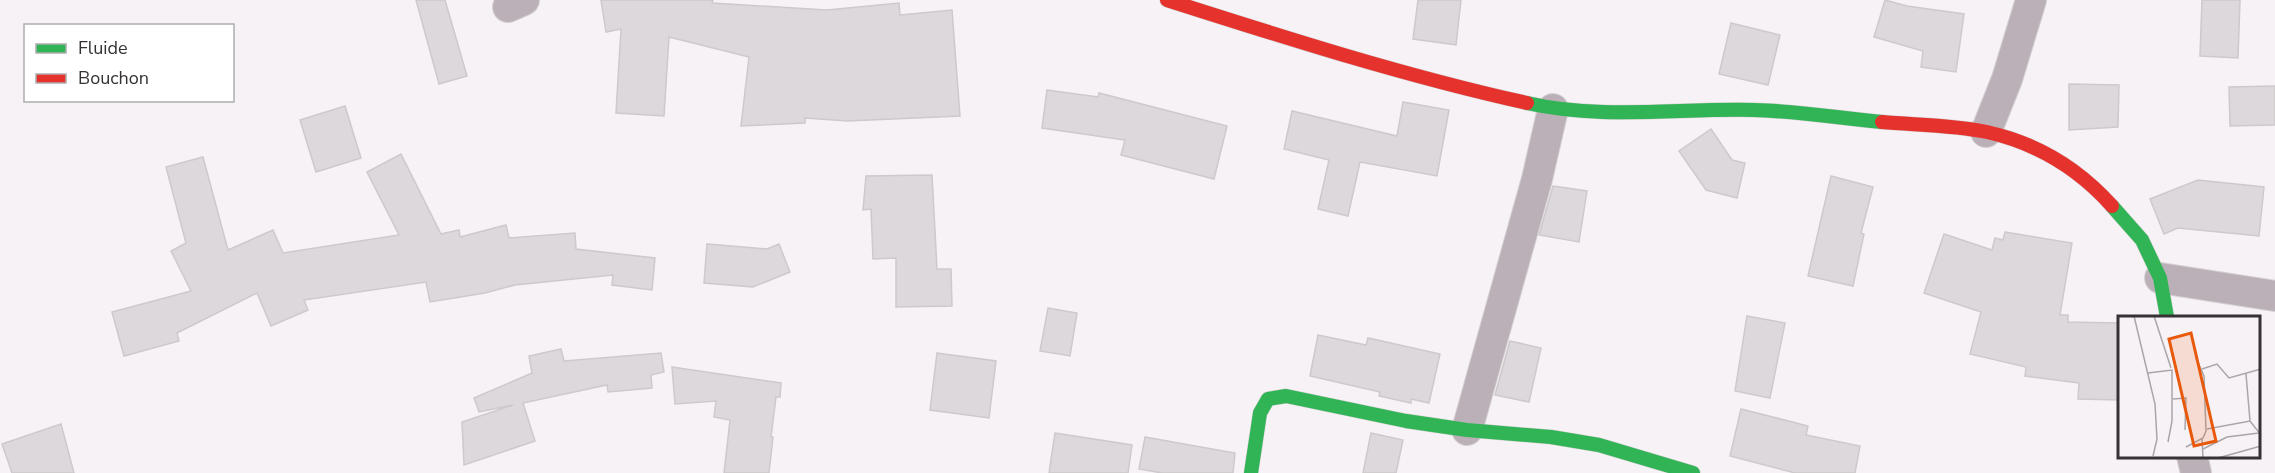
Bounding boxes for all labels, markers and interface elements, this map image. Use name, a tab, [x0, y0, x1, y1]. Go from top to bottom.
legend	[24, 24, 234, 102]
text: Fluide	[78, 36, 128, 60]
text: Bouchon	[78, 66, 149, 90]
inset map	[2118, 316, 2260, 458]

